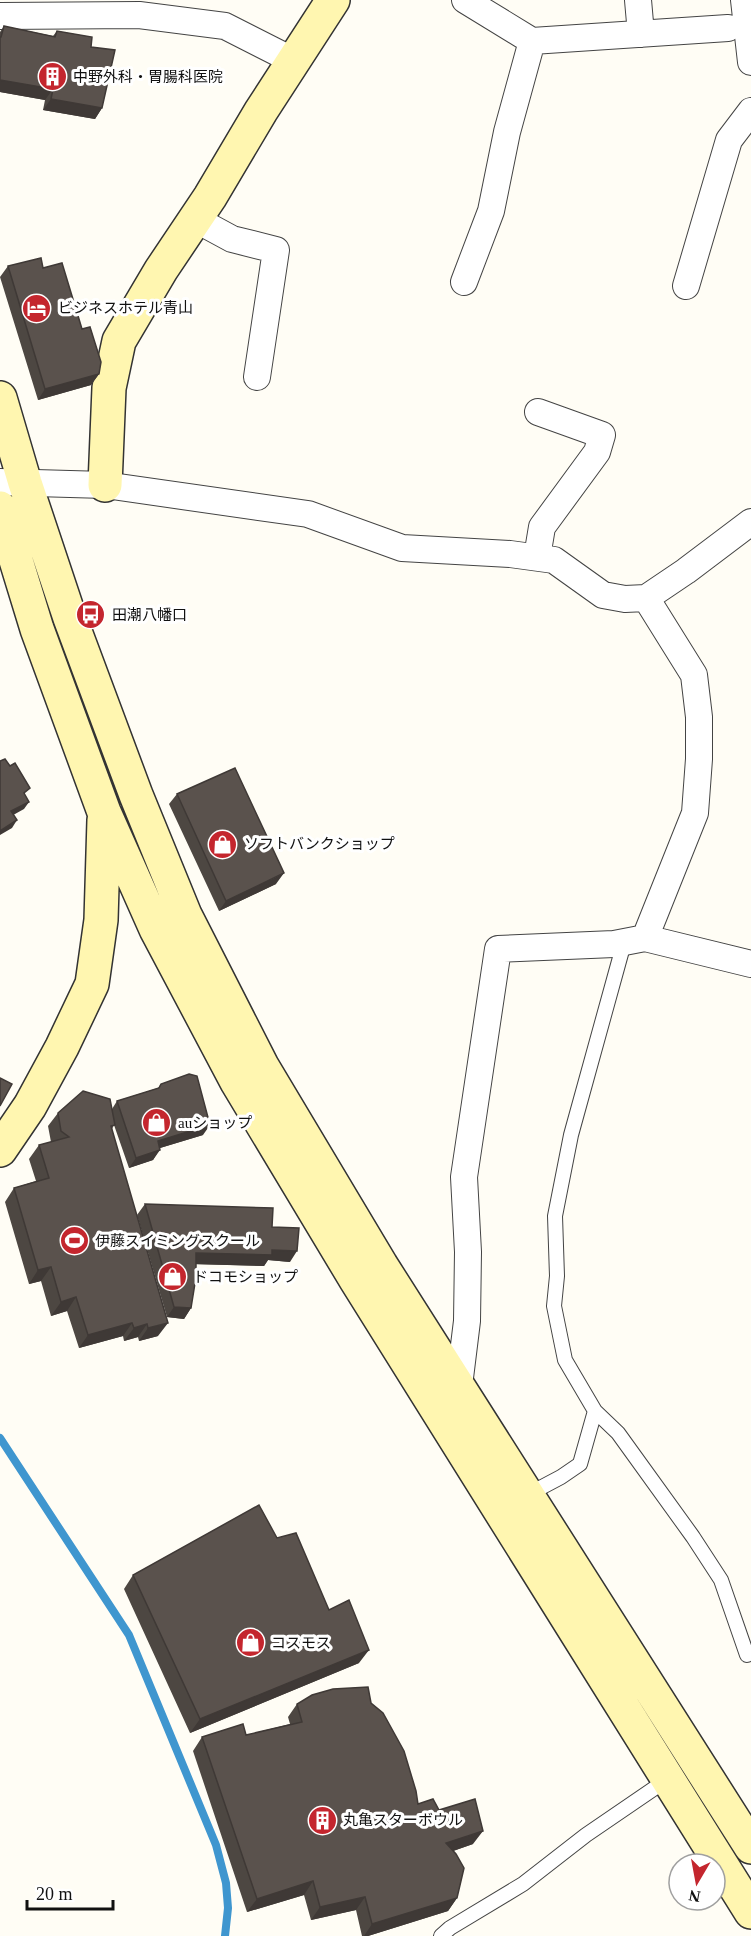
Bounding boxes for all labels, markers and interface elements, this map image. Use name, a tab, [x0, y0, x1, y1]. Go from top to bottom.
building icon: 中野外科・胃腸科医院	[36, 61, 68, 93]
place label: 中野外科・胃腸科医院	[73, 69, 223, 85]
hotel icon: ビジネスホテル青山	[21, 292, 53, 324]
place label: ビジネスホテル青山	[58, 300, 193, 316]
bus stop icon: 田潮八幡口	[75, 599, 107, 631]
place label: 田潮八幡口	[112, 607, 187, 623]
shop icon: ソフトバンクショップ	[207, 828, 239, 860]
place label: ソフトバンクショップ	[244, 836, 395, 852]
shop icon: auショップ	[141, 1107, 173, 1139]
place label: auショップ	[178, 1115, 252, 1131]
sports icon: 伊藤スイミングスクール	[58, 1225, 90, 1257]
place label: 伊藤スイミングスクール	[95, 1233, 260, 1249]
shop icon: ドコモショップ	[156, 1261, 188, 1293]
place label: ドコモショップ	[193, 1269, 298, 1285]
shop icon: コスモス	[234, 1627, 266, 1659]
place label: コスモス	[271, 1635, 331, 1651]
building icon: 丸亀スターボウル	[306, 1804, 338, 1836]
place label: 丸亀スターボウル	[343, 1812, 463, 1828]
north arrow	[667, 1852, 727, 1912]
scale bar	[27, 1873, 112, 1911]
text: 20 m	[36, 1884, 73, 1904]
text: N	[687, 1887, 702, 1906]

